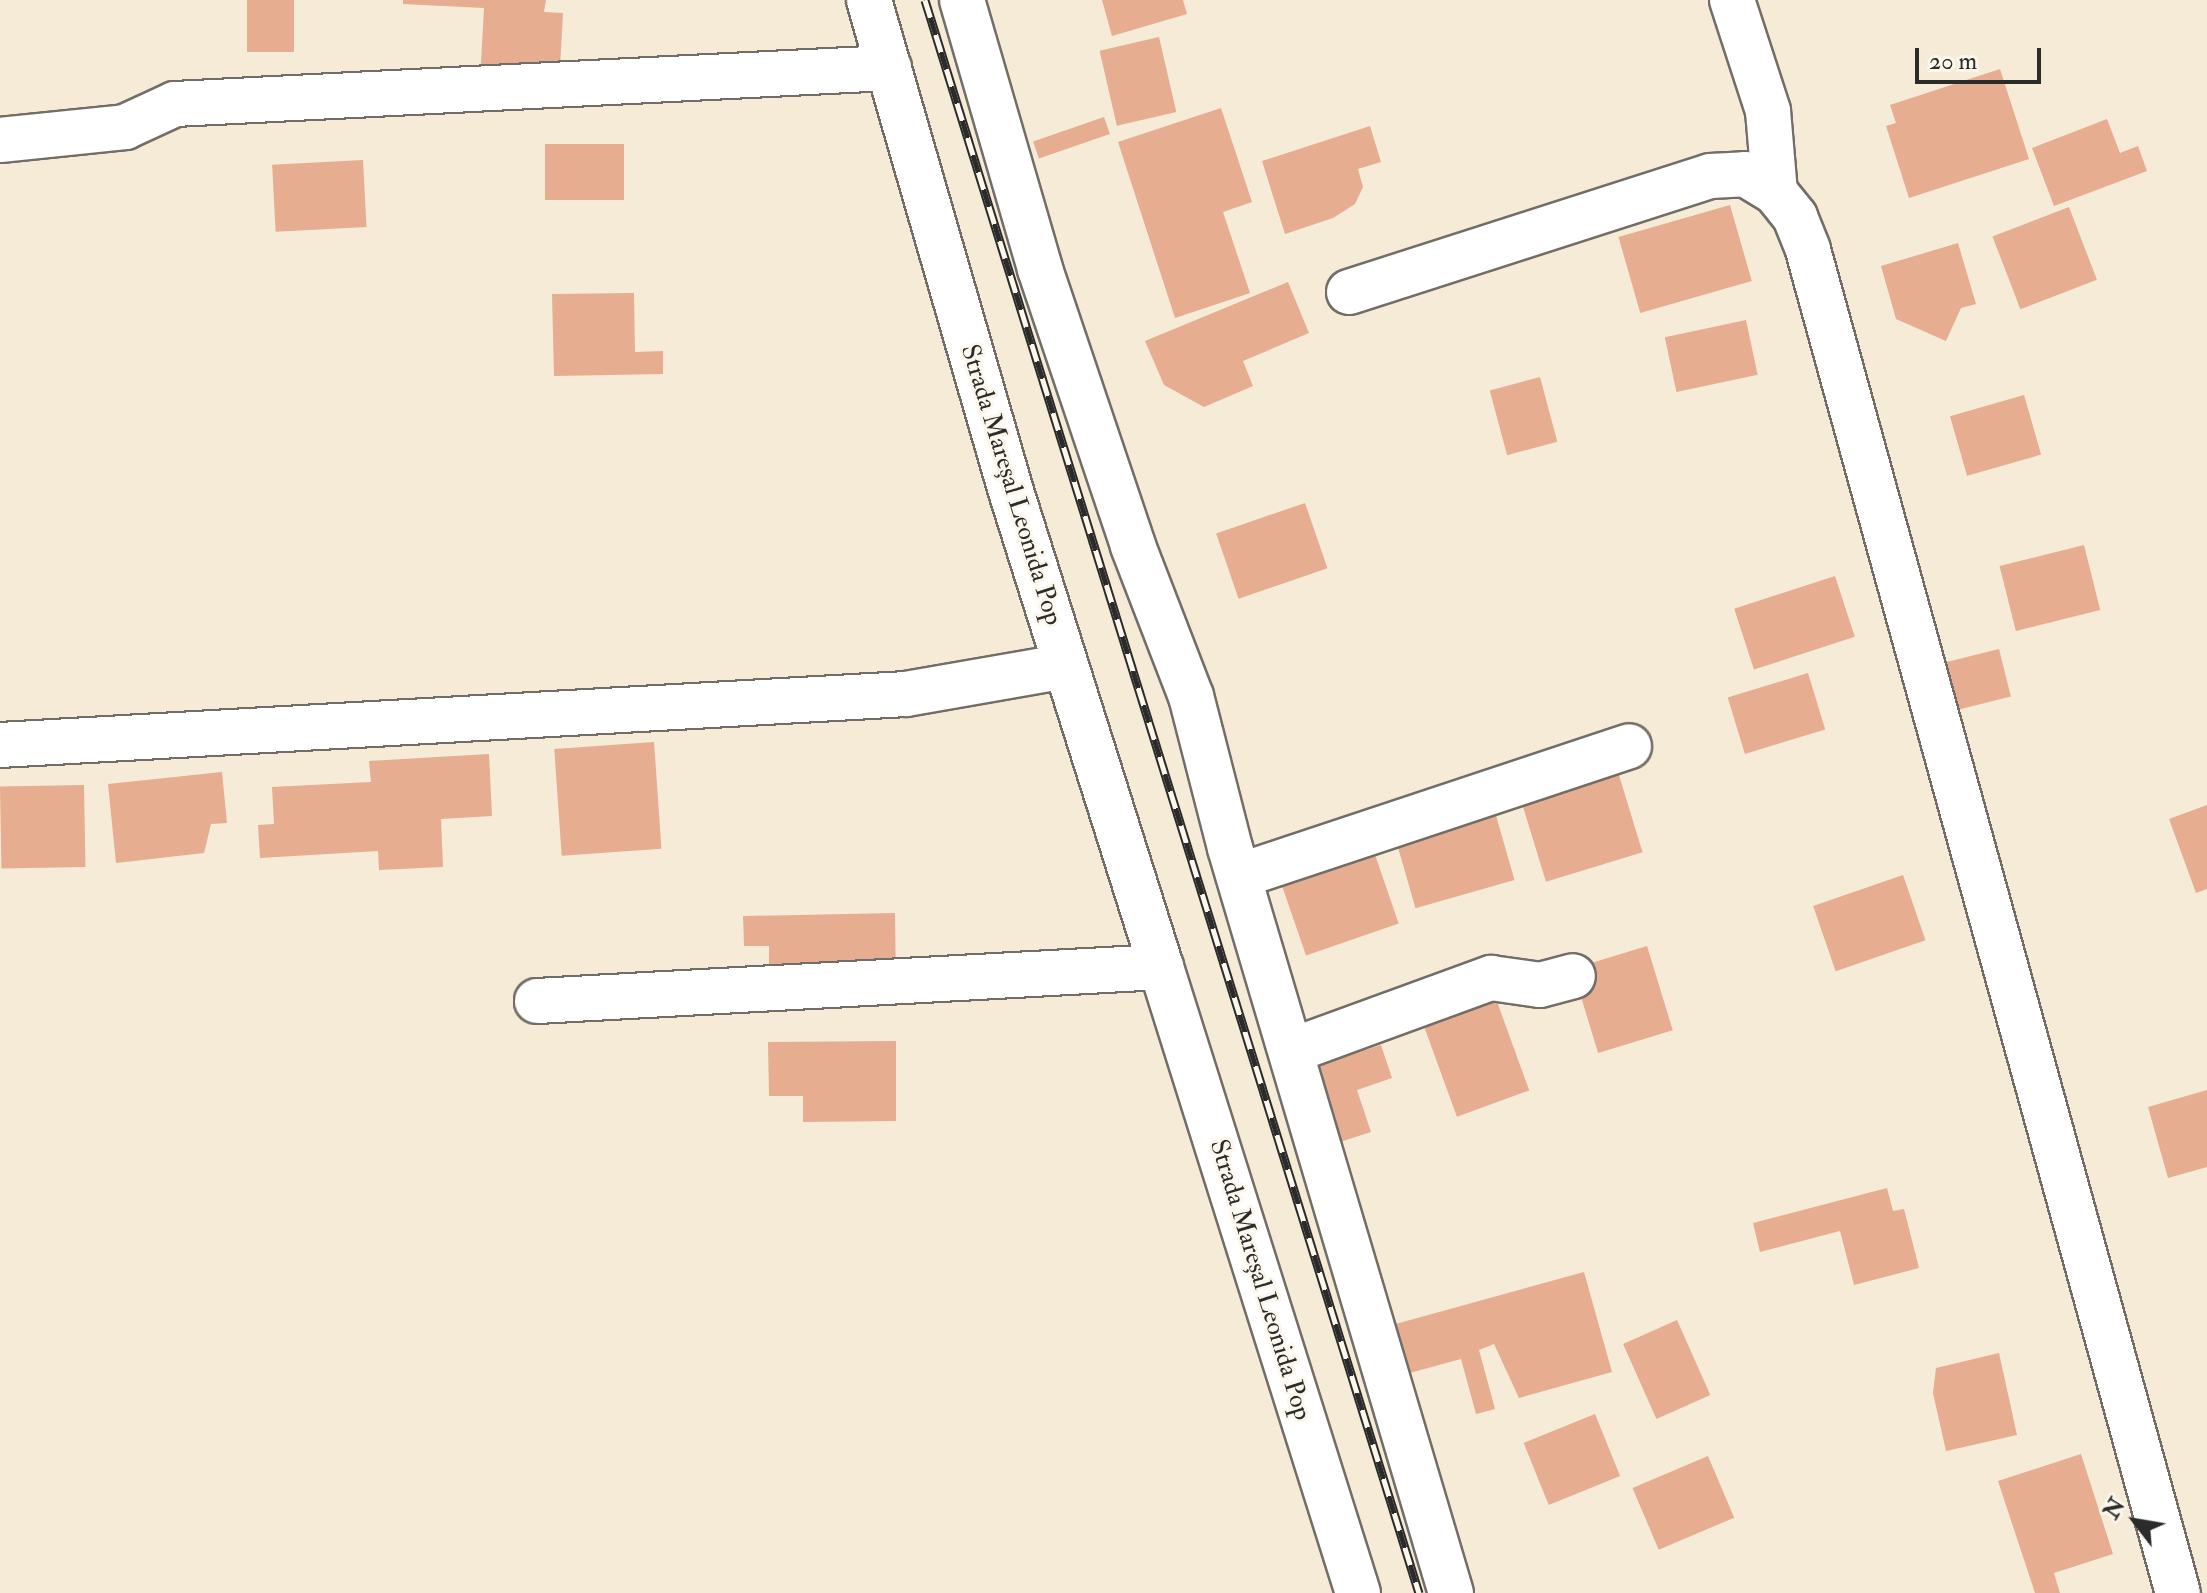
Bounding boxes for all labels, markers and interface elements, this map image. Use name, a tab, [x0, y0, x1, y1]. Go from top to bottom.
scale bar	[1919, 32, 2045, 82]
text: 20 m	[1929, 46, 1977, 77]
street label: Strada Mareșal Leonida Pop	[953, 341, 1069, 629]
street label: Strada Mareșal Leonida Pop	[1202, 1136, 1318, 1424]
north arrow	[2095, 1481, 2175, 1561]
text: N	[2097, 1493, 2131, 1524]

